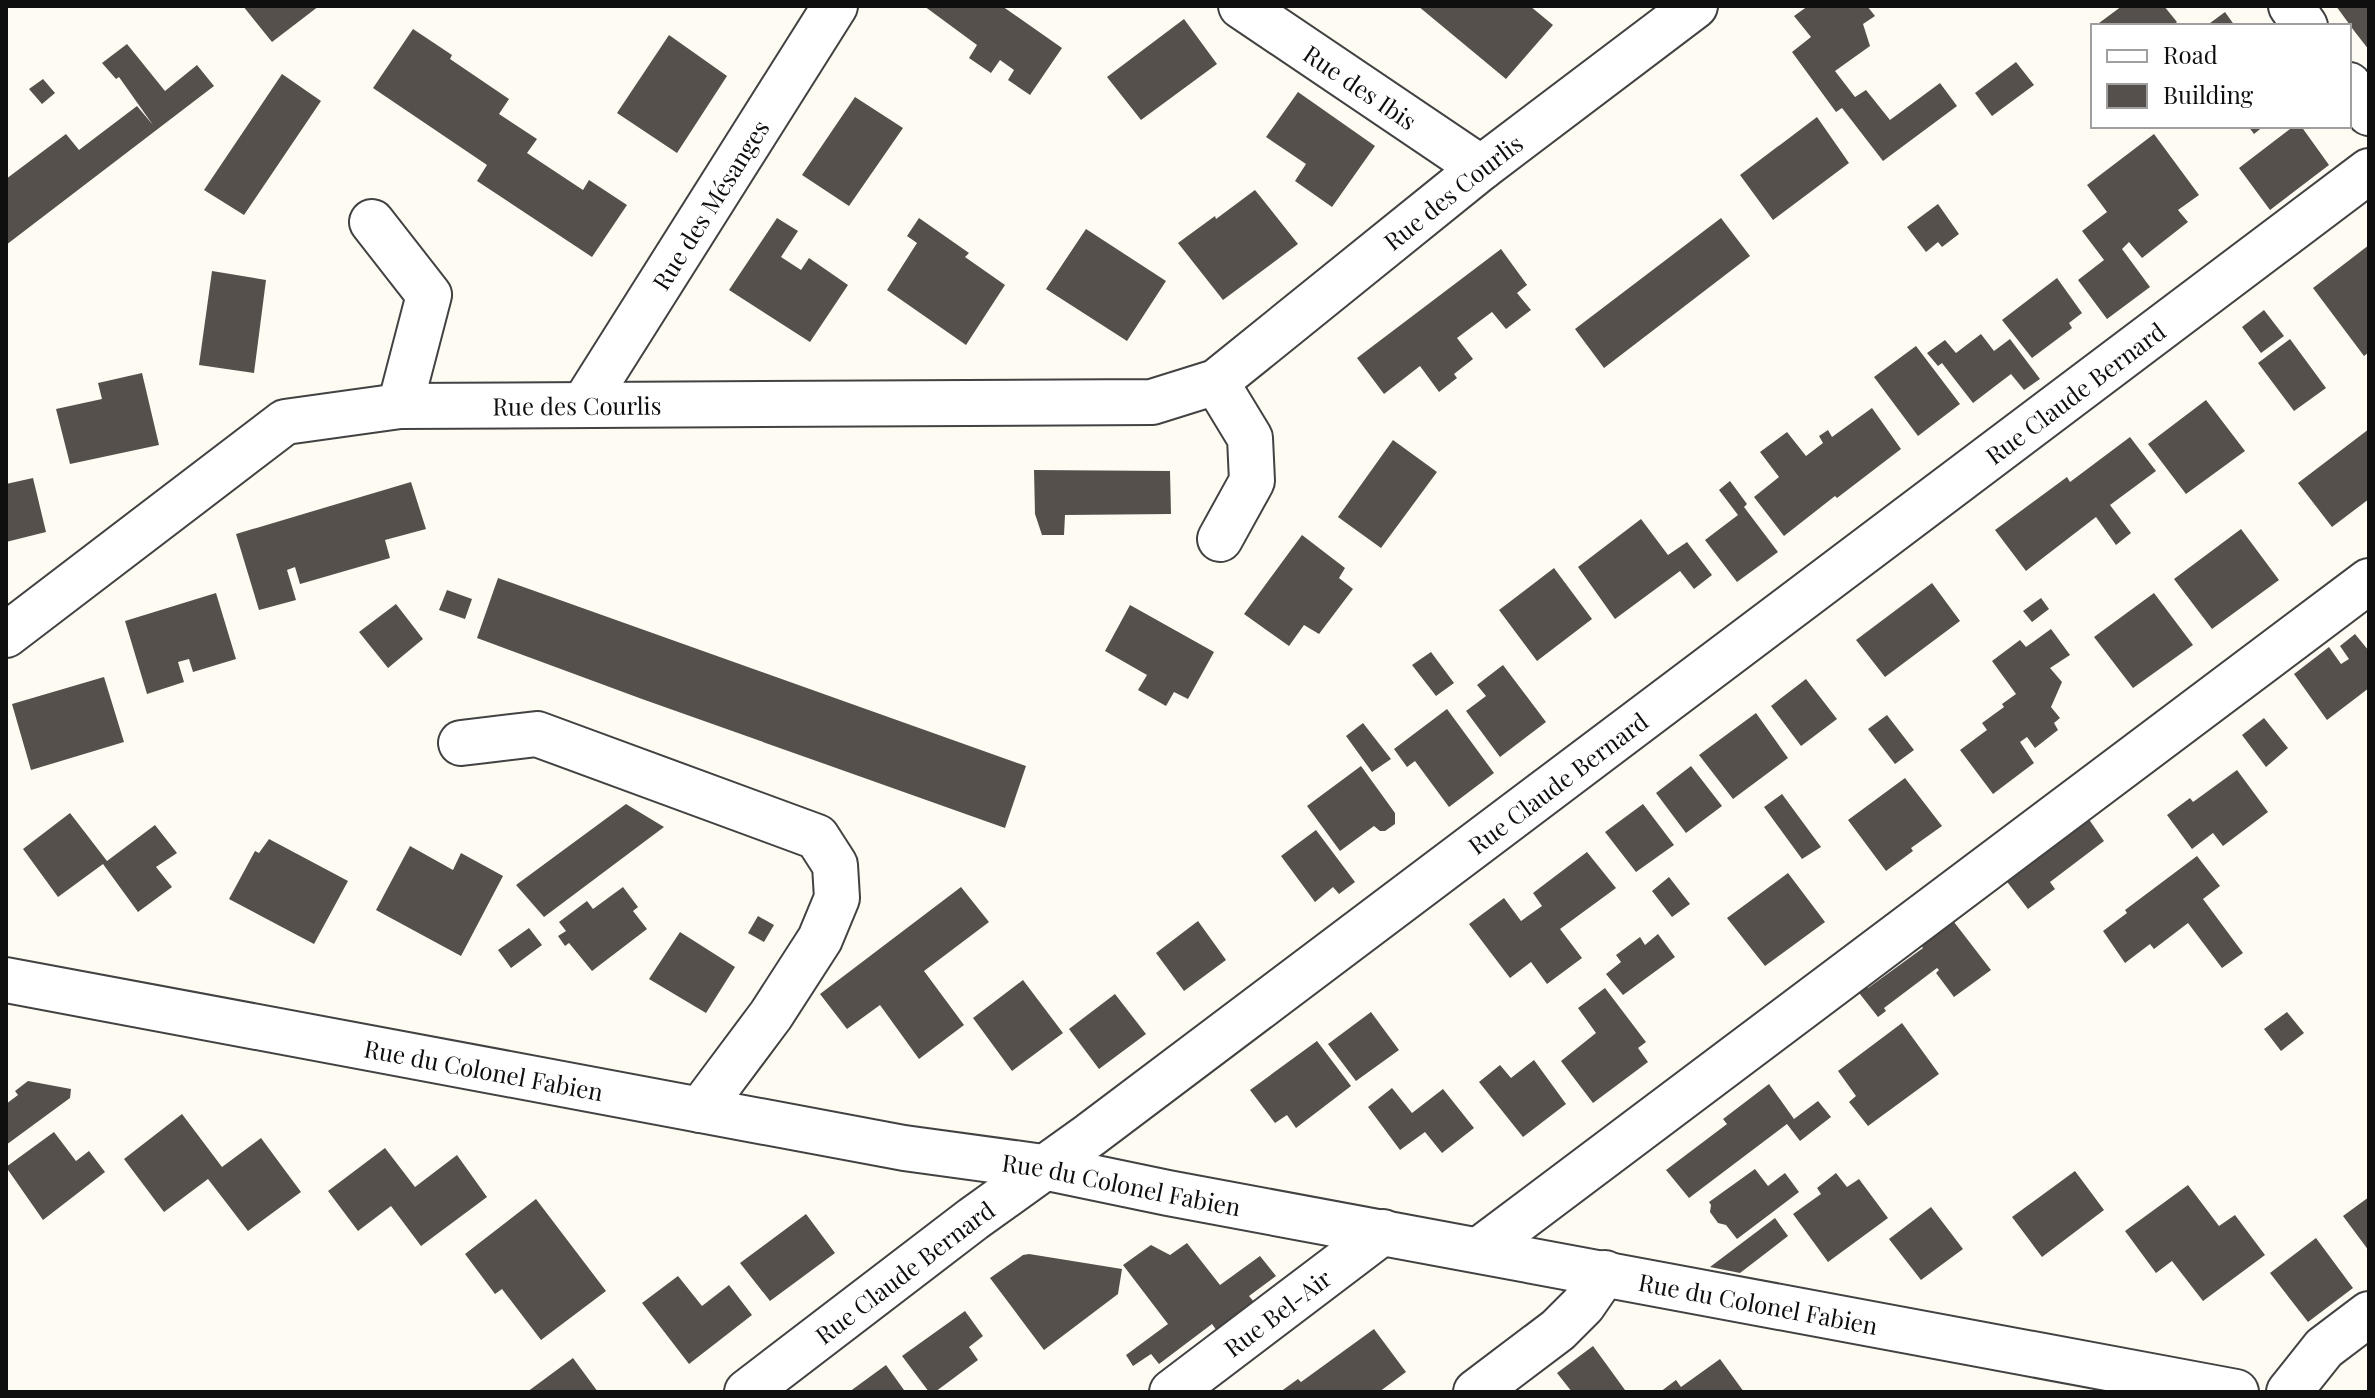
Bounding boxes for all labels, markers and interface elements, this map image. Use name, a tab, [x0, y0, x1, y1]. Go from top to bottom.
legend	[2091, 24, 2351, 128]
street label: Rue des Ibis	[1298, 37, 1423, 136]
text: Road	[2163, 38, 2218, 70]
text: Building	[2163, 78, 2254, 110]
street label: Rue des Mésanges	[644, 113, 775, 295]
street label: Rue des Courlis	[1377, 126, 1529, 257]
street label: Rue Claude Bernard	[1979, 314, 2171, 471]
street label: Rue des Courlis	[492, 389, 661, 422]
street label: Rue Claude Bernard	[1461, 704, 1654, 861]
street label: Rue du Colonel Fabien	[362, 1031, 606, 1107]
street label: Rue du Colonel Fabien	[1000, 1146, 1243, 1222]
street label: Rue Claude Bernard	[808, 1193, 1000, 1350]
street label: Rue Bel-Air	[1217, 1261, 1337, 1363]
street label: Rue du Colonel Fabien	[1636, 1265, 1880, 1341]

